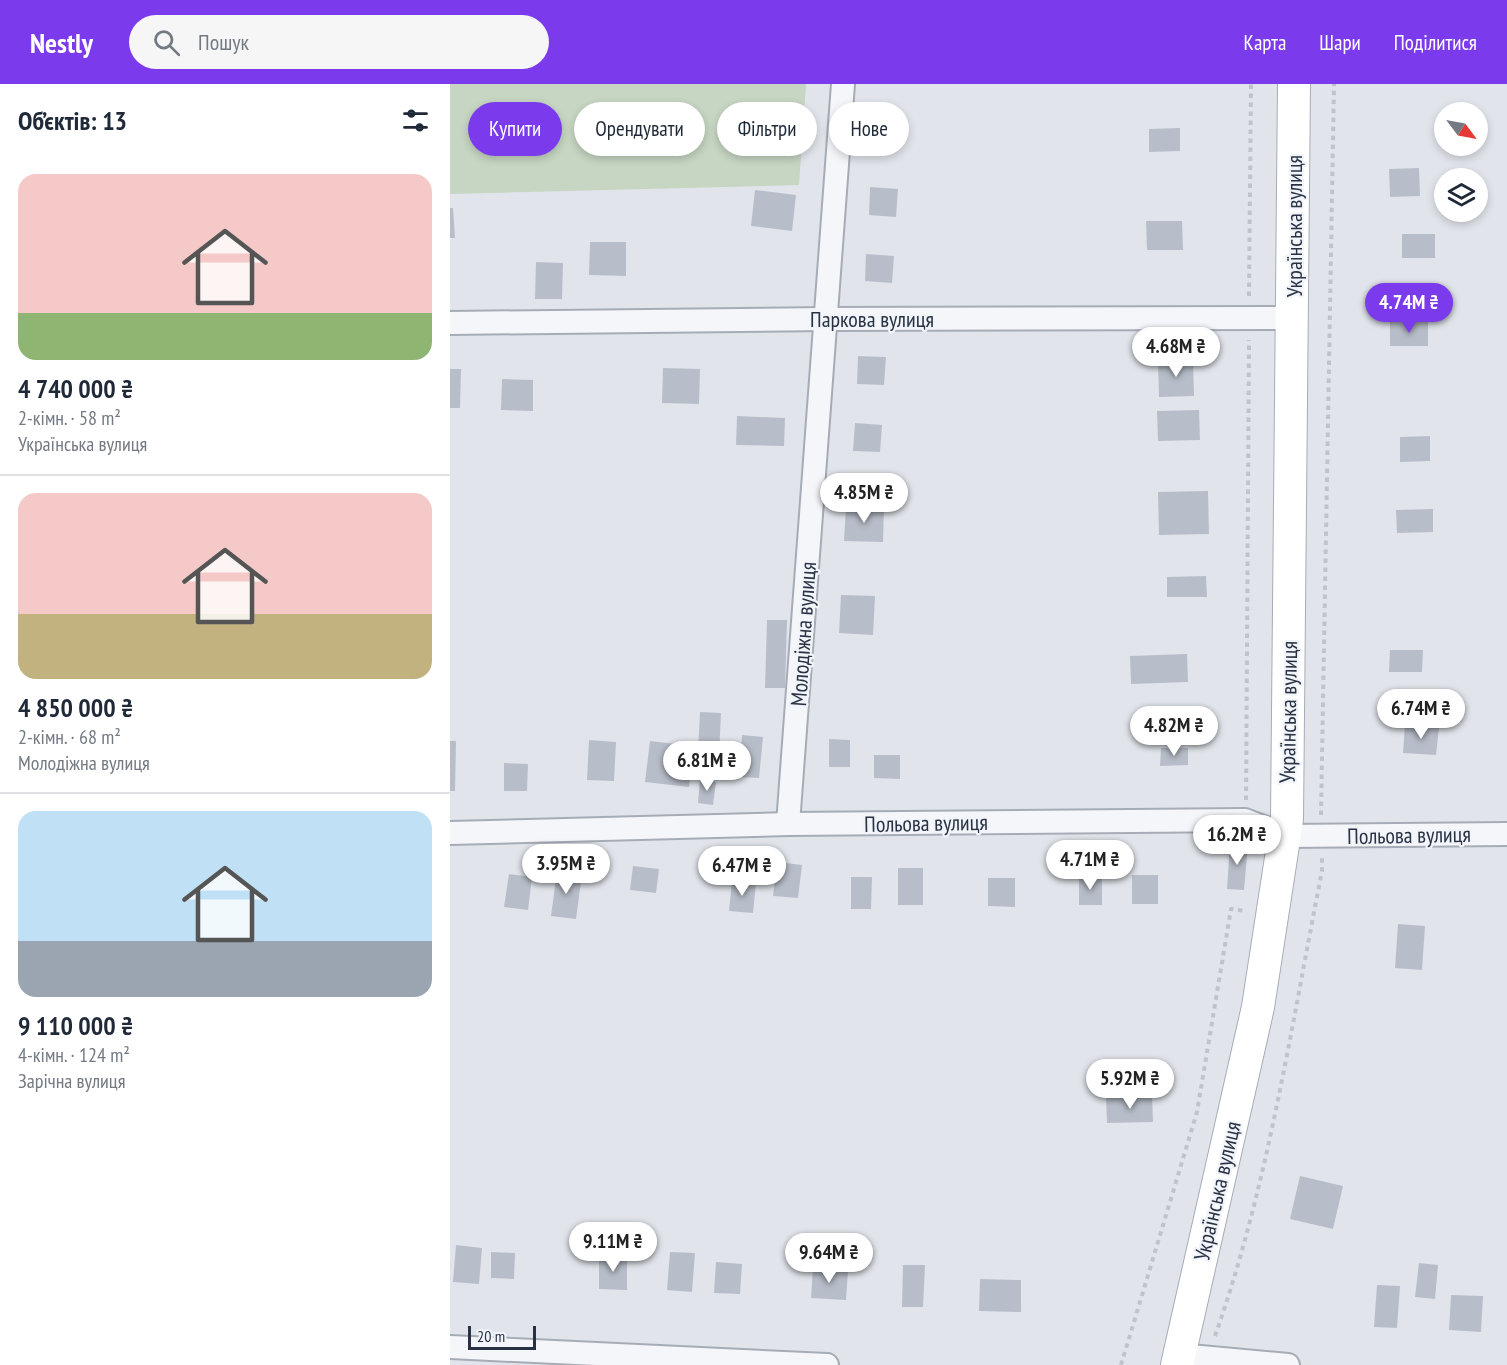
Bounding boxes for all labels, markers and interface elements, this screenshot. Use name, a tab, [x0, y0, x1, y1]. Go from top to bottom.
search box	[129, 15, 549, 69]
text: Nestly	[30, 24, 93, 61]
icon: search	[150, 26, 183, 59]
text: Пошук	[198, 28, 249, 56]
text: Карта	[1244, 29, 1286, 56]
text: Шари	[1319, 29, 1361, 56]
text: Поділитися	[1394, 29, 1477, 56]
chip: Купити	[468, 102, 562, 156]
chip: Орендувати	[574, 102, 705, 156]
chip: Фільтри	[717, 102, 817, 156]
chip: Нове	[829, 102, 909, 156]
north arrow	[1434, 102, 1488, 156]
map controls	[1434, 102, 1488, 222]
text: Об’єктів: 13	[18, 104, 127, 137]
icon: filters	[399, 104, 432, 137]
street label: Українська вулиця	[1280, 155, 1308, 297]
button: layers	[1434, 168, 1488, 222]
icon: home	[171, 213, 279, 321]
pin: 4.74M ₴	[1354, 283, 1464, 334]
text: 4.74M ₴	[1379, 289, 1439, 315]
street label: Паркова вулиця	[810, 305, 934, 333]
pin: 4.68M ₴	[1121, 327, 1231, 378]
text: 4.68M ₴	[1146, 333, 1206, 359]
text: 4 740 000 ₴	[18, 372, 133, 405]
text: 2-кімн. · 58 m²	[18, 405, 121, 431]
text: Українська вулиця	[18, 431, 147, 457]
pin: 4.85M ₴	[809, 473, 919, 524]
text: 4.85M ₴	[834, 479, 894, 505]
icon: home	[171, 532, 279, 640]
street label: Молодіжна вулиця	[784, 561, 822, 707]
street label: Українська вулиця	[1273, 641, 1303, 783]
pin: 6.74M ₴	[1366, 689, 1476, 740]
text: 4 850 000 ₴	[18, 691, 133, 724]
text: 6.74M ₴	[1391, 695, 1451, 721]
pin: 4.82M ₴	[1119, 706, 1229, 757]
text: 4.82M ₴	[1144, 712, 1204, 738]
text: 2-кімн. · 68 m²	[18, 724, 121, 750]
pin: 6.81M ₴	[652, 741, 762, 792]
text: 6.81M ₴	[677, 747, 737, 773]
text: Молодіжна вулиця	[18, 750, 150, 776]
street label: Польова вулиця	[864, 808, 988, 838]
pin: 16.2M ₴	[1182, 815, 1292, 866]
street label: Польова вулиця	[1347, 820, 1471, 850]
text: 16.2M ₴	[1207, 821, 1267, 847]
pin: 4.71M ₴	[1035, 840, 1145, 891]
pin: 3.95M ₴	[511, 844, 621, 895]
pin: 6.47M ₴	[687, 846, 797, 897]
text: 4.71M ₴	[1060, 846, 1120, 872]
icon: home	[171, 850, 279, 958]
text: 3.95M ₴	[536, 850, 596, 876]
text: 6.47M ₴	[712, 852, 772, 878]
text: 9 110 000 ₴	[18, 1009, 133, 1042]
text: 4-кімн. · 124 m²	[18, 1042, 130, 1068]
pin: 5.92M ₴	[1075, 1059, 1185, 1110]
text: 5.92M ₴	[1100, 1065, 1160, 1091]
text: Зарічна вулиця	[18, 1068, 125, 1094]
street label: Українська вулиця	[1187, 1119, 1247, 1263]
pin: 9.11M ₴	[558, 1222, 668, 1273]
text: 9.11M ₴	[583, 1228, 643, 1254]
pin: 9.64M ₴	[774, 1233, 884, 1284]
text: 9.64M ₴	[799, 1239, 859, 1265]
scale bar	[468, 1323, 536, 1350]
text: 20 m	[477, 1326, 505, 1346]

